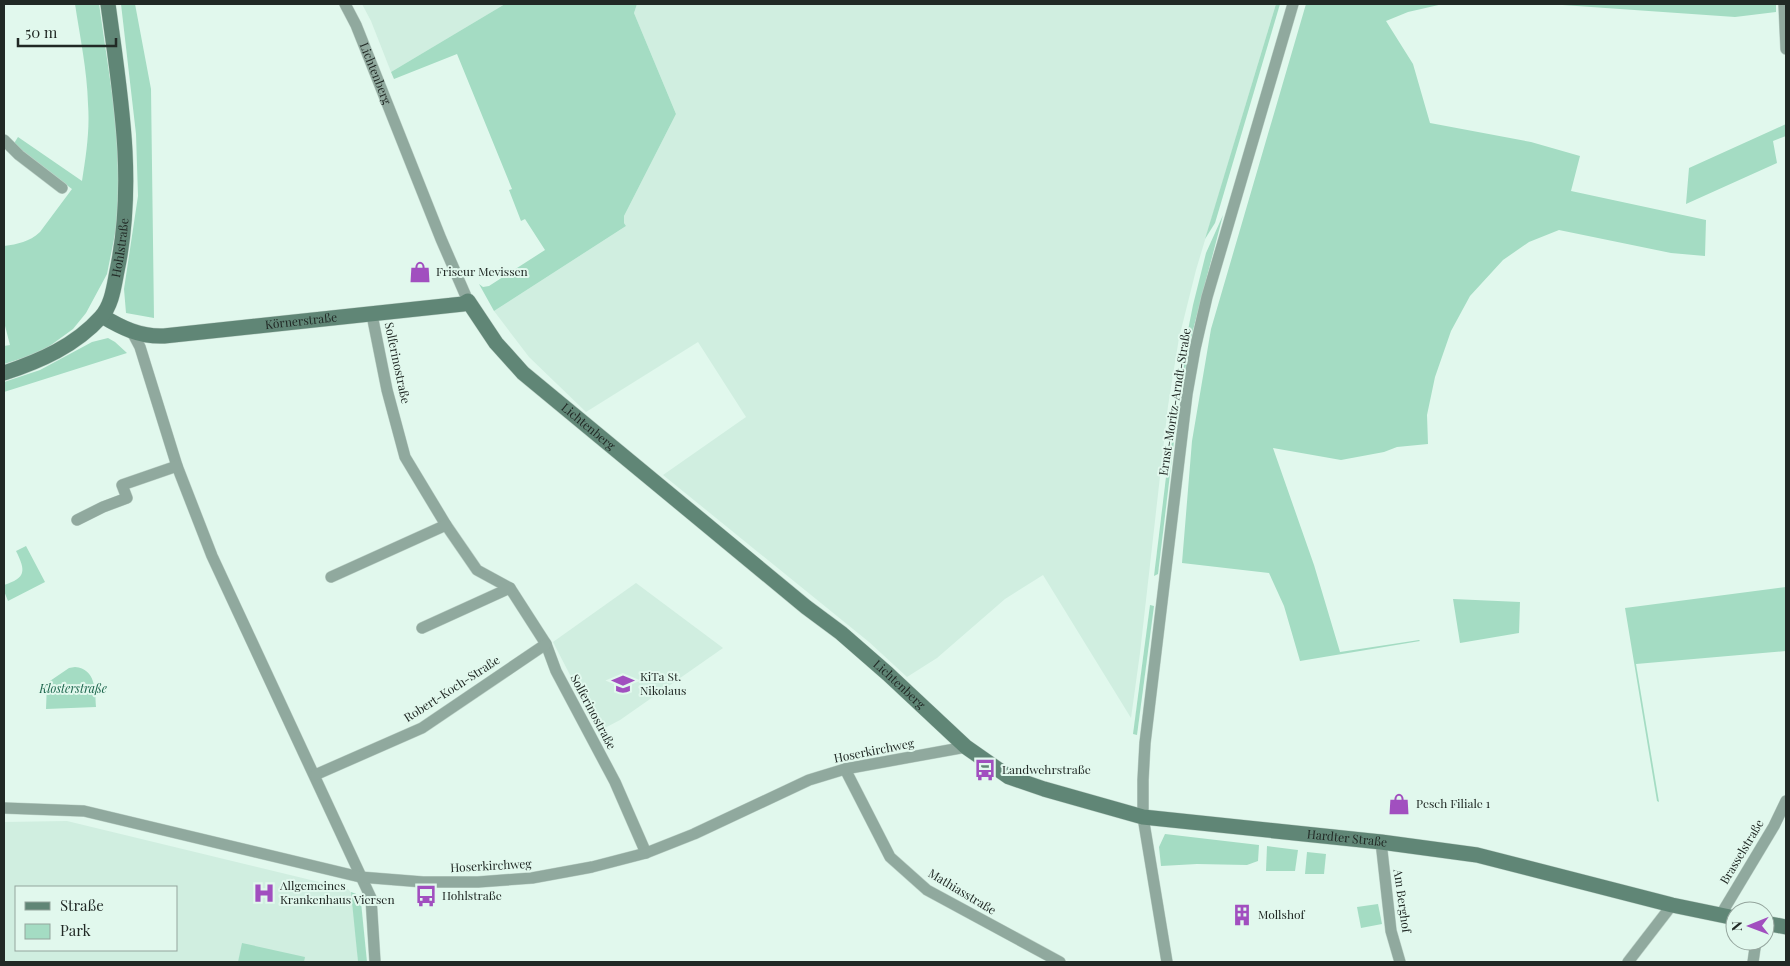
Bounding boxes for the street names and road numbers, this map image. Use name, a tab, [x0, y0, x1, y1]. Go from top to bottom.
street label: Lichtenberg	[357, 40, 396, 107]
street label: Hohlstraße	[107, 217, 131, 279]
street label: Körnerstraße	[264, 309, 338, 332]
street label: Solferinostraße	[382, 321, 414, 405]
street label: Ernst-Moritz-Arndt-Straße	[1154, 327, 1194, 477]
street label: Lichtenberg	[558, 399, 620, 454]
street label: Robert-Koch-Straße	[401, 651, 502, 725]
street label: Lichtenberg	[870, 656, 930, 712]
street label: Solferinostraße	[567, 671, 620, 752]
street label: Hoserkirchweg	[832, 734, 916, 766]
street label: Brasselstraße	[1715, 816, 1767, 887]
street label: Hardter Straße	[1306, 825, 1388, 850]
street label: Hoserkirchweg	[450, 855, 533, 875]
street label: Mathiasstraße	[926, 865, 999, 918]
street label: Am Berghof	[1390, 867, 1416, 935]

